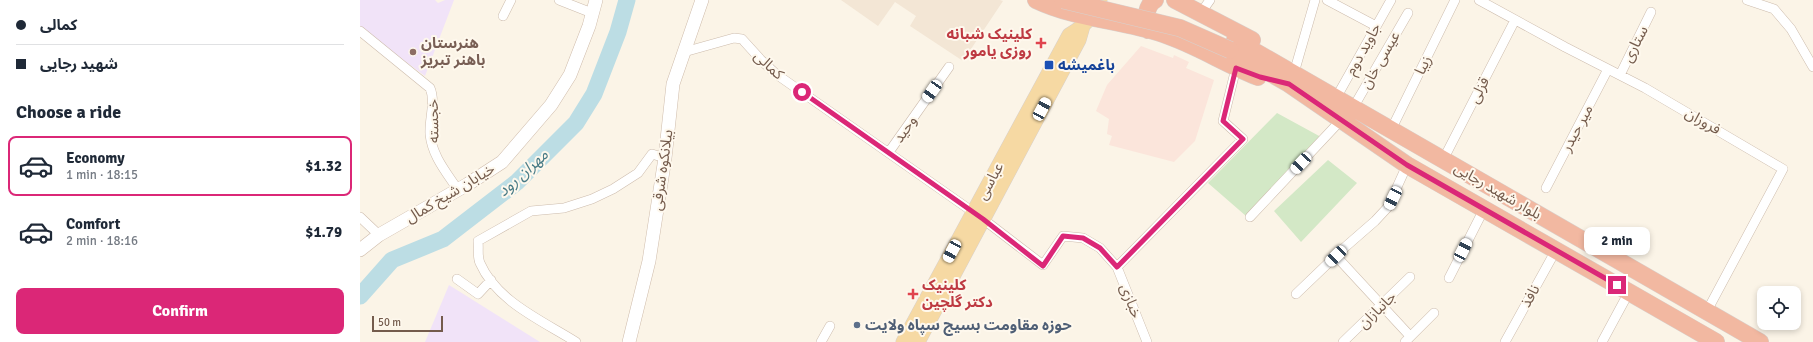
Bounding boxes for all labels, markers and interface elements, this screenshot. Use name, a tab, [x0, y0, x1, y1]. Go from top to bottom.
text: کمالی	[40, 16, 77, 34]
street label: جاوید دوم	[1341, 20, 1386, 79]
street label: ستاری	[1618, 22, 1652, 65]
place label: کلینیک شبانه روزی یامور	[947, 25, 1032, 60]
street label: عیسی خان	[1356, 28, 1404, 92]
place label: هنرستان باهنر تبریز	[420, 34, 486, 69]
marker: کلینیک شبانه روزی یامور	[1035, 37, 1047, 49]
marker: هنرستان باهنر تبریز	[408, 47, 418, 57]
street label: کمالی	[750, 47, 788, 84]
street label: زیبا	[1411, 52, 1435, 78]
text: شهید رجایی	[40, 55, 118, 73]
place label: باغمیشه	[1058, 56, 1115, 74]
marker: باغمیشه	[1043, 59, 1055, 71]
street label: قزلی	[1465, 74, 1493, 106]
car	[920, 78, 944, 104]
route start	[793, 83, 811, 101]
car	[1031, 96, 1053, 122]
street label: خجسته	[424, 99, 442, 143]
text: Choose a ride	[16, 101, 121, 123]
street label: میر حیدر	[1557, 101, 1597, 155]
street label: فروزان	[1682, 104, 1724, 139]
street label: وحید	[889, 112, 921, 146]
street label: بیلانکوه شرقی	[647, 128, 677, 212]
water label: مهران رود	[493, 145, 553, 201]
icon: car	[18, 148, 54, 184]
text: Economy	[66, 149, 125, 167]
car	[1288, 150, 1314, 176]
text: $1.32	[305, 157, 342, 175]
street label: خیابان شیخ کمال	[402, 159, 500, 229]
street label: عباسى	[973, 159, 1008, 203]
street label: بلوار شهید رجایی	[1451, 159, 1545, 223]
text: 1 min · 18:15	[66, 167, 138, 183]
car	[1382, 185, 1404, 211]
icon: car	[18, 214, 54, 250]
text: Comfort	[66, 215, 120, 233]
text: $1.79	[305, 223, 342, 241]
callout: 2 min	[1584, 227, 1650, 255]
text: 2 min · 18:16	[66, 233, 138, 249]
text: 2 min	[1601, 233, 1633, 249]
car	[1452, 237, 1474, 263]
car	[941, 238, 963, 264]
car	[1323, 243, 1349, 269]
place label: کلینیک دکتر گلچین	[922, 276, 993, 312]
route end	[1608, 276, 1626, 294]
street label: خبازی	[1116, 281, 1146, 321]
street label: نافذ	[1517, 282, 1543, 310]
map controls	[1757, 286, 1801, 330]
button: locate	[1757, 286, 1801, 330]
button: Confirm	[16, 288, 344, 334]
marker: کلینیک دکتر گلچین	[907, 288, 919, 300]
street label: جانبازان	[1354, 288, 1400, 332]
scale bar	[372, 314, 443, 333]
text: 50 m	[378, 316, 401, 329]
place label: حوزه مقاومت بسیج سپاه ولایت	[865, 316, 1072, 336]
marker: حوزه مقاومت بسیج سپاه ولایت	[852, 320, 862, 330]

